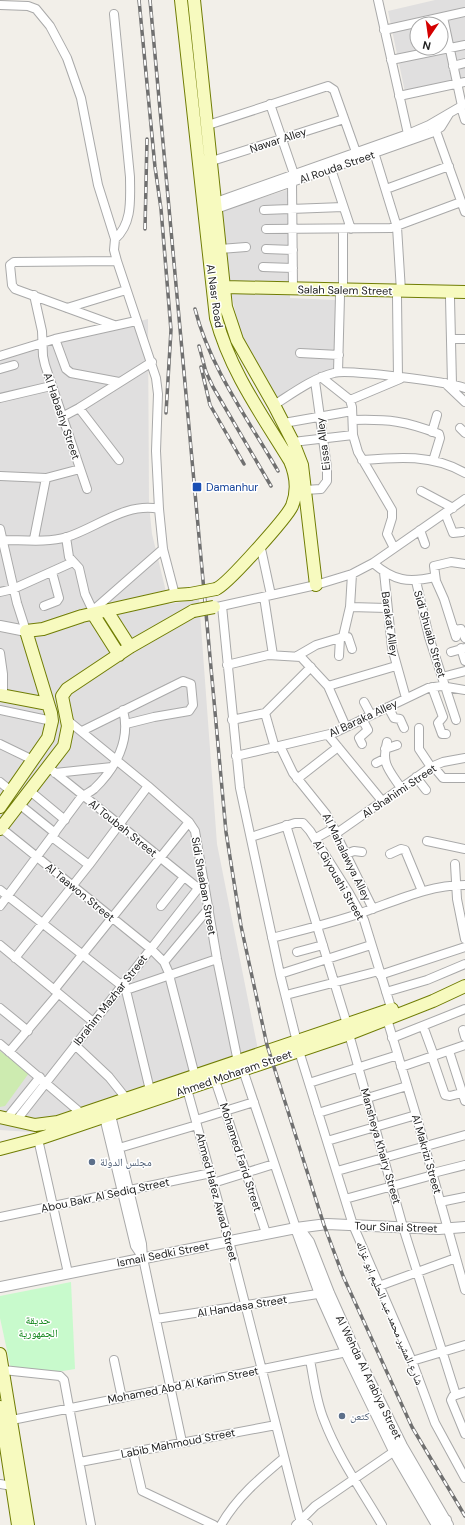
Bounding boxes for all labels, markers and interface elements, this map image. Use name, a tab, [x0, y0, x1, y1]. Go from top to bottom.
north arrow	[409, 16, 449, 56]
text: N	[421, 38, 432, 53]
street label: Nawar Alley	[248, 124, 308, 156]
street label: Al Rouda Street	[298, 148, 376, 186]
street label: Al Nasr Road	[204, 263, 226, 329]
street label: Salah Salem Street	[297, 282, 393, 298]
street label: Al Habashy Street	[41, 371, 83, 461]
street label: Eissa Alley	[313, 417, 333, 471]
place label: Damanhur	[206, 480, 258, 494]
marker: Damanhur	[191, 481, 203, 493]
street label: Sidi Shuaib Street	[411, 589, 449, 679]
street label: Barakat Alley	[379, 591, 401, 657]
street label: Al Baraka Alley	[326, 696, 400, 740]
street label: Al Shahimi Street	[359, 761, 439, 821]
street label: Al Toubah Street	[86, 796, 160, 860]
street label: Al Mahalawya Alley	[320, 811, 374, 903]
street label: Sidi Shaaban Street	[188, 836, 220, 936]
street label: Al Giyoushi Street	[310, 837, 368, 923]
street label: Al Taawon Street	[43, 860, 117, 924]
street label: Ibrahim Mazhar Street	[70, 952, 150, 1048]
street label: Ahmed Moharam Street	[174, 1047, 294, 1099]
street label: Mansheya Khairy Street	[358, 1086, 404, 1206]
street label: Mohamed Farid Street	[217, 1101, 265, 1213]
street label: Al Makrizi Street	[409, 1113, 445, 1195]
street label: Ahmed Hafez Awad Street	[193, 1131, 241, 1263]
place label: مجلس الدولة	[100, 1155, 152, 1169]
marker: مجلس الدولة	[87, 1157, 97, 1167]
street label: Abou Bakr Al Sediq Street	[39, 1175, 171, 1215]
street label: Tour Sinai Street	[354, 1219, 438, 1235]
street label: Ismail Sedki Street	[116, 1238, 210, 1270]
street label: شارع المشير محمد عبد الحليم ابو غزاله	[352, 1239, 427, 1388]
street label: Al Handasa Street	[196, 1292, 288, 1320]
park label: حديقة الجمهورية	[18, 1313, 58, 1340]
street label: Al Wehda Al Arabiya Street	[333, 1313, 405, 1441]
street label: Mohamed Abd Al Karim Street	[106, 1363, 260, 1407]
place label: كتعن	[350, 1409, 370, 1423]
marker: كتعن	[337, 1411, 347, 1421]
street label: Labib Mahmoud Street	[120, 1425, 236, 1461]

